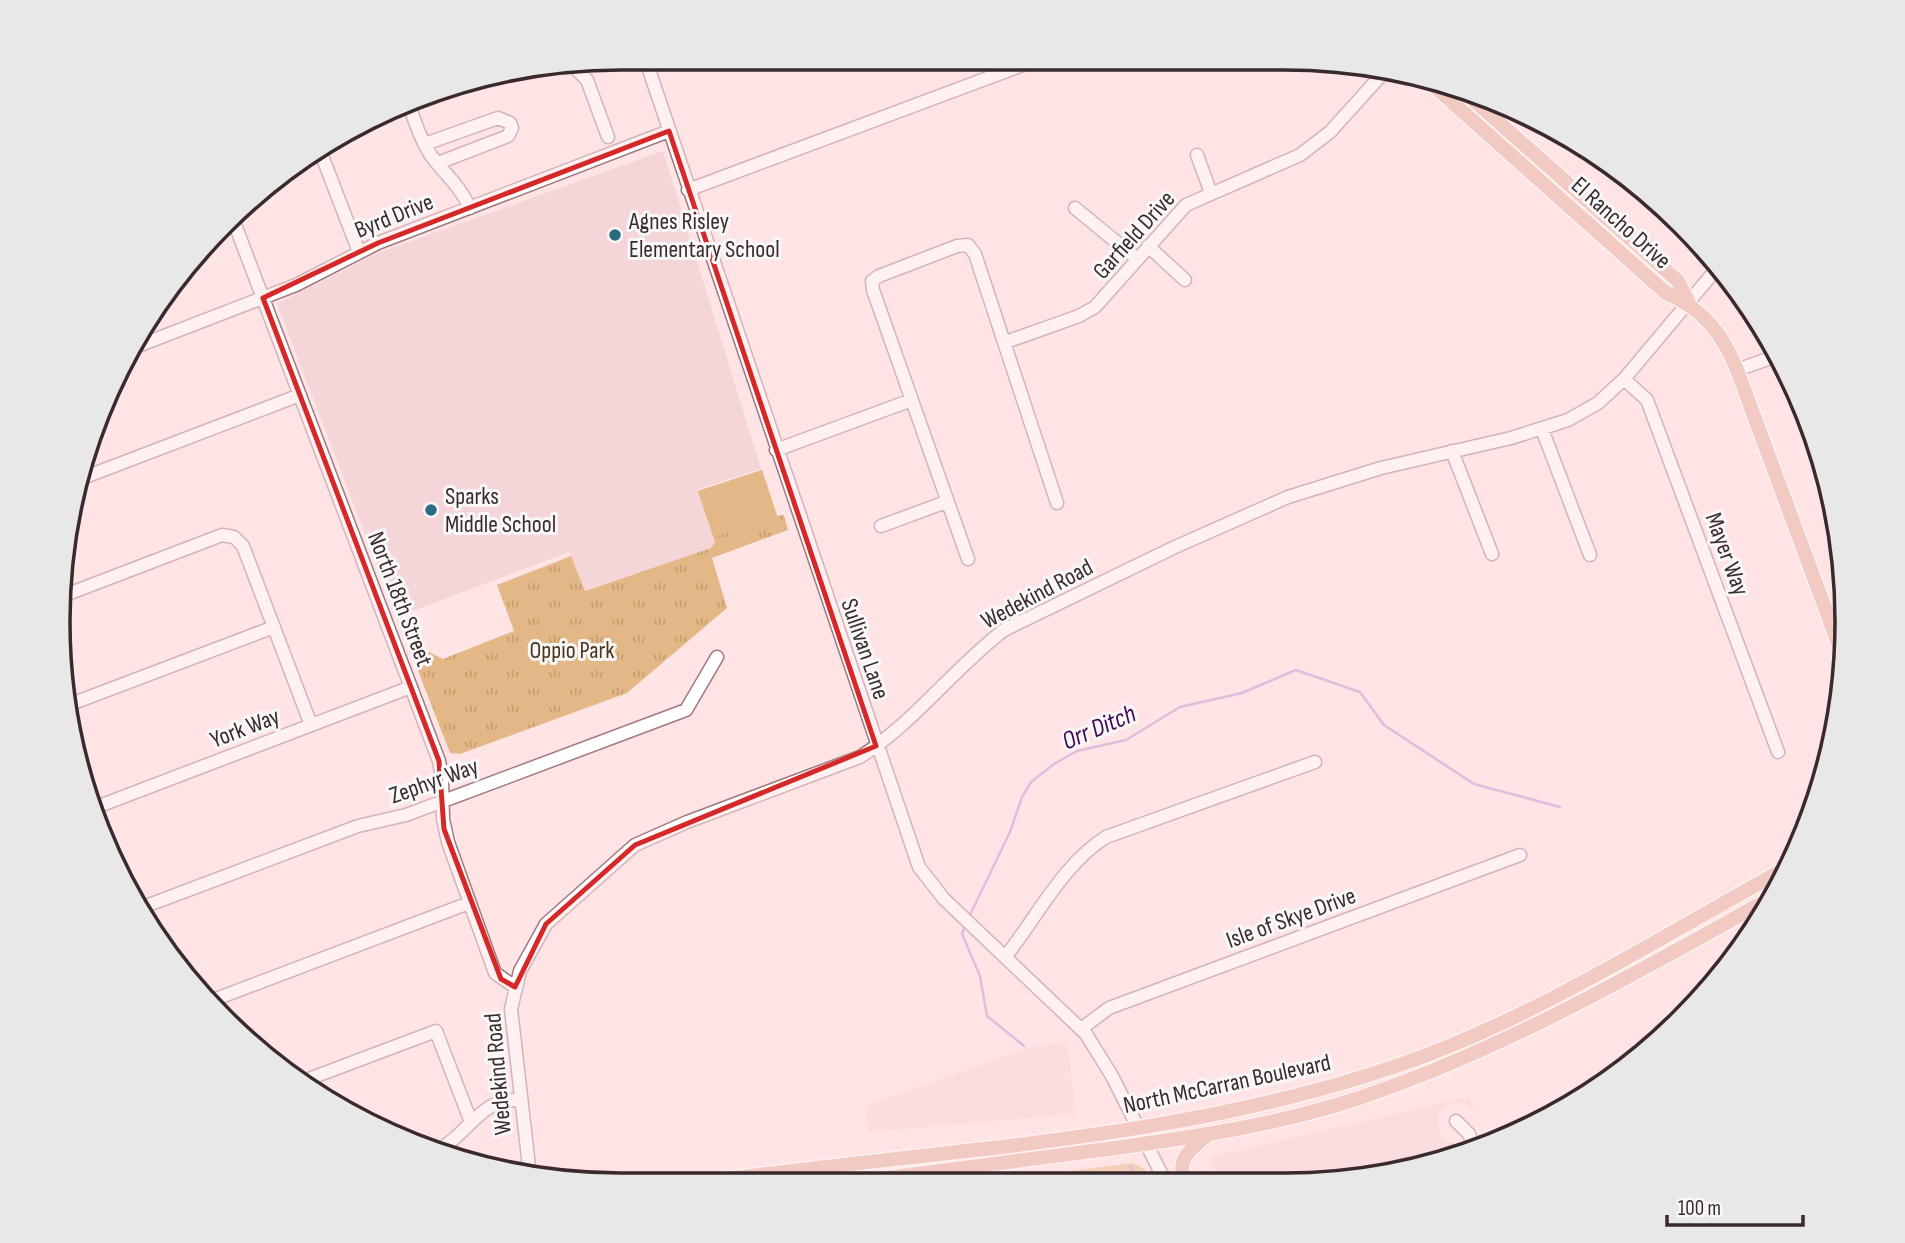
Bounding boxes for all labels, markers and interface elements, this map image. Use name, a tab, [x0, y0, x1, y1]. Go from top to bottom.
street label: El Rancho Drive	[1565, 171, 1677, 275]
street label: Garfield Drive	[1087, 185, 1181, 285]
street label: Byrd Drive	[351, 187, 437, 245]
place label: Agnes Risley Elementary School	[628, 207, 780, 264]
marker: Agnes Risley Elementary School	[607, 227, 623, 243]
place label: Sparks Middle School	[445, 482, 556, 539]
marker: Sparks Middle School	[423, 502, 439, 518]
street label: Mayer Way	[1699, 509, 1755, 599]
street label: North 18th Street	[361, 528, 439, 670]
street label: Wedekind Road	[976, 553, 1098, 635]
street label: Sullivan Lane	[834, 595, 896, 703]
park label: Oppio Park	[529, 636, 615, 665]
water label: Orr Ditch	[1057, 699, 1141, 757]
street label: York Way	[206, 702, 284, 754]
street label: Zephyr Way	[386, 752, 482, 810]
street label: Isle of Skye Drive	[1222, 881, 1360, 955]
street label: Wedekind Road	[478, 1012, 518, 1136]
street label: North McCarran Boulevard	[1121, 1048, 1333, 1120]
scale bar	[1667, 1184, 1804, 1228]
text: 100 m	[1678, 1196, 1721, 1221]

